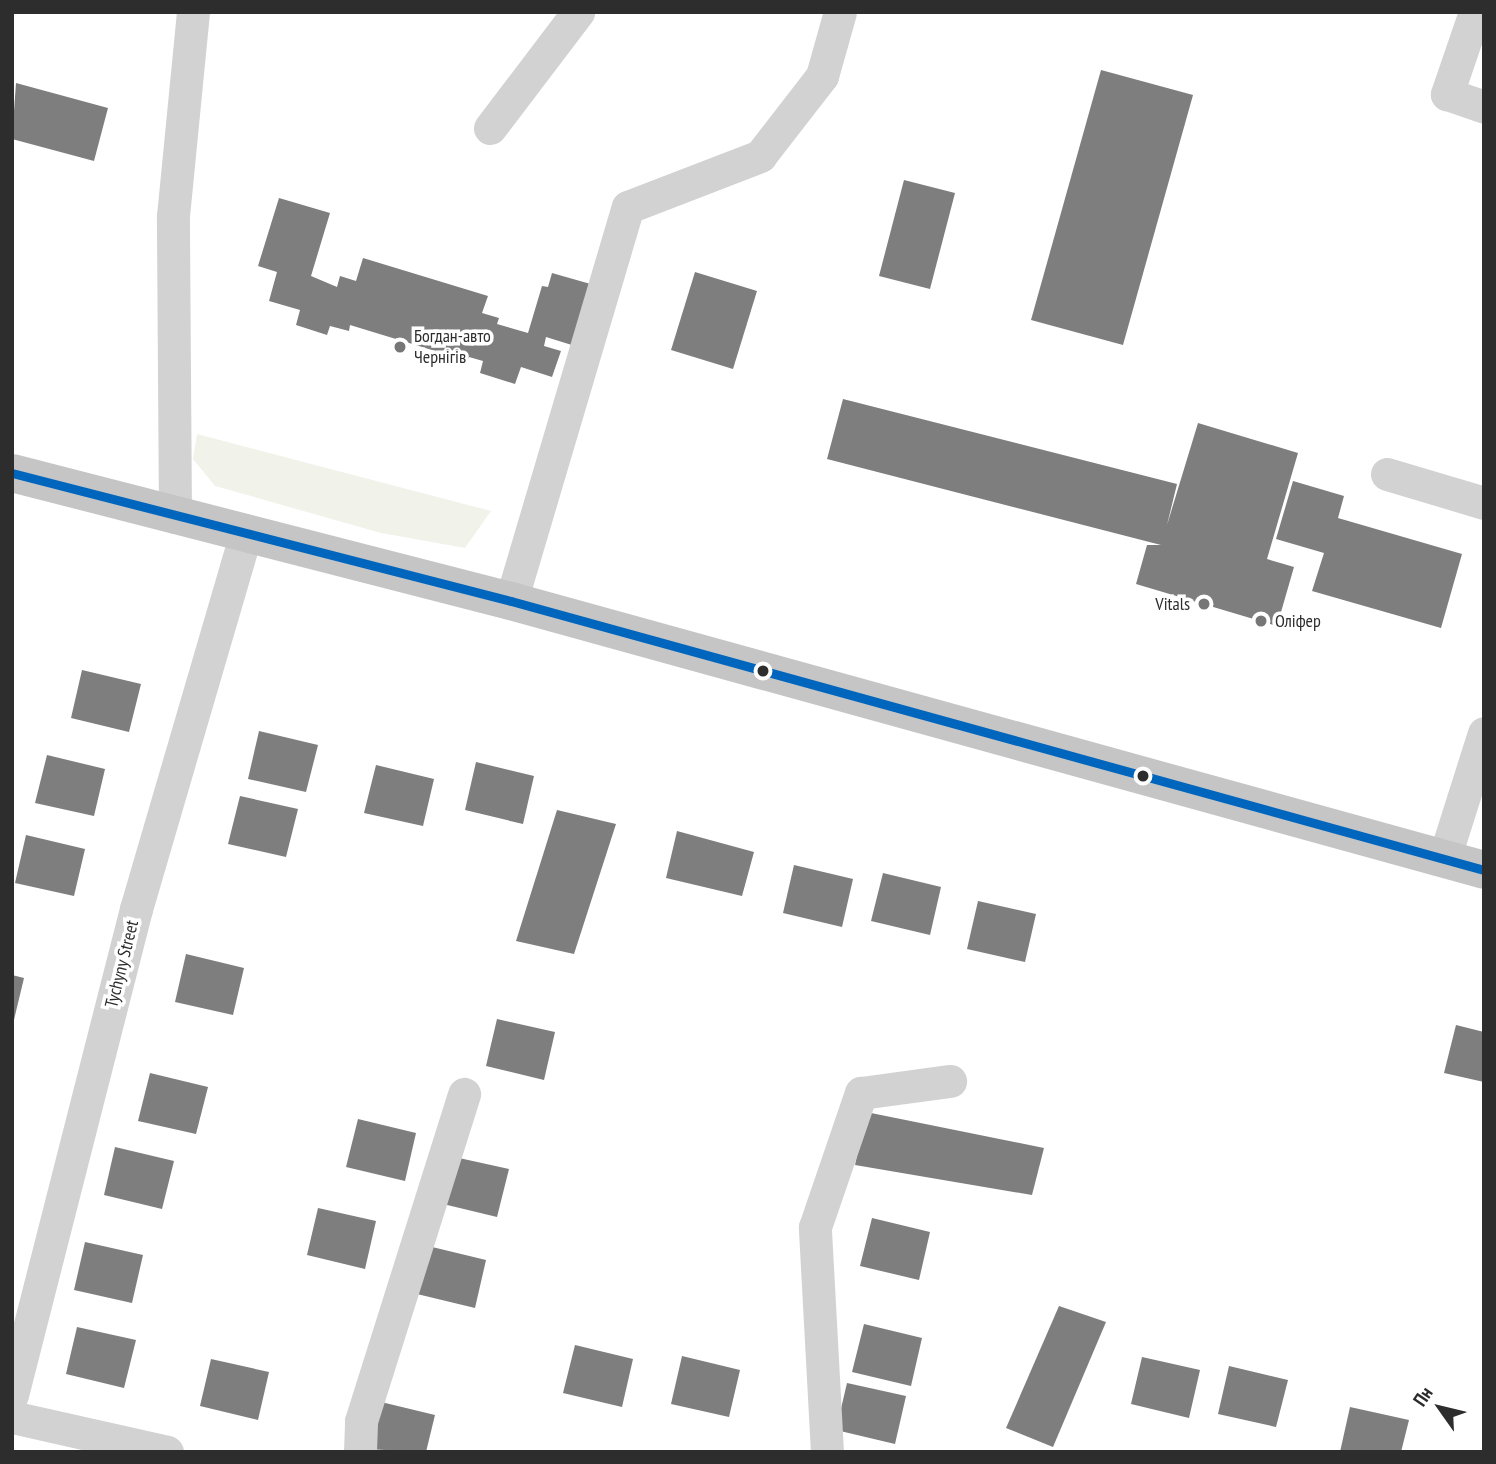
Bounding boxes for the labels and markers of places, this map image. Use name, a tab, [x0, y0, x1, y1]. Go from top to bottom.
place label: Богдан-авто Чернігів	[414, 326, 491, 368]
marker: Богдан-авто Чернігів	[392, 339, 408, 355]
place label: Vitals	[1155, 593, 1190, 615]
marker: Vitals	[1196, 596, 1212, 612]
place label: Оліфер	[1275, 610, 1321, 632]
marker: Оліфер	[1253, 613, 1269, 629]
unlabelled marker	[756, 664, 770, 678]
unlabelled marker	[1136, 769, 1150, 783]

